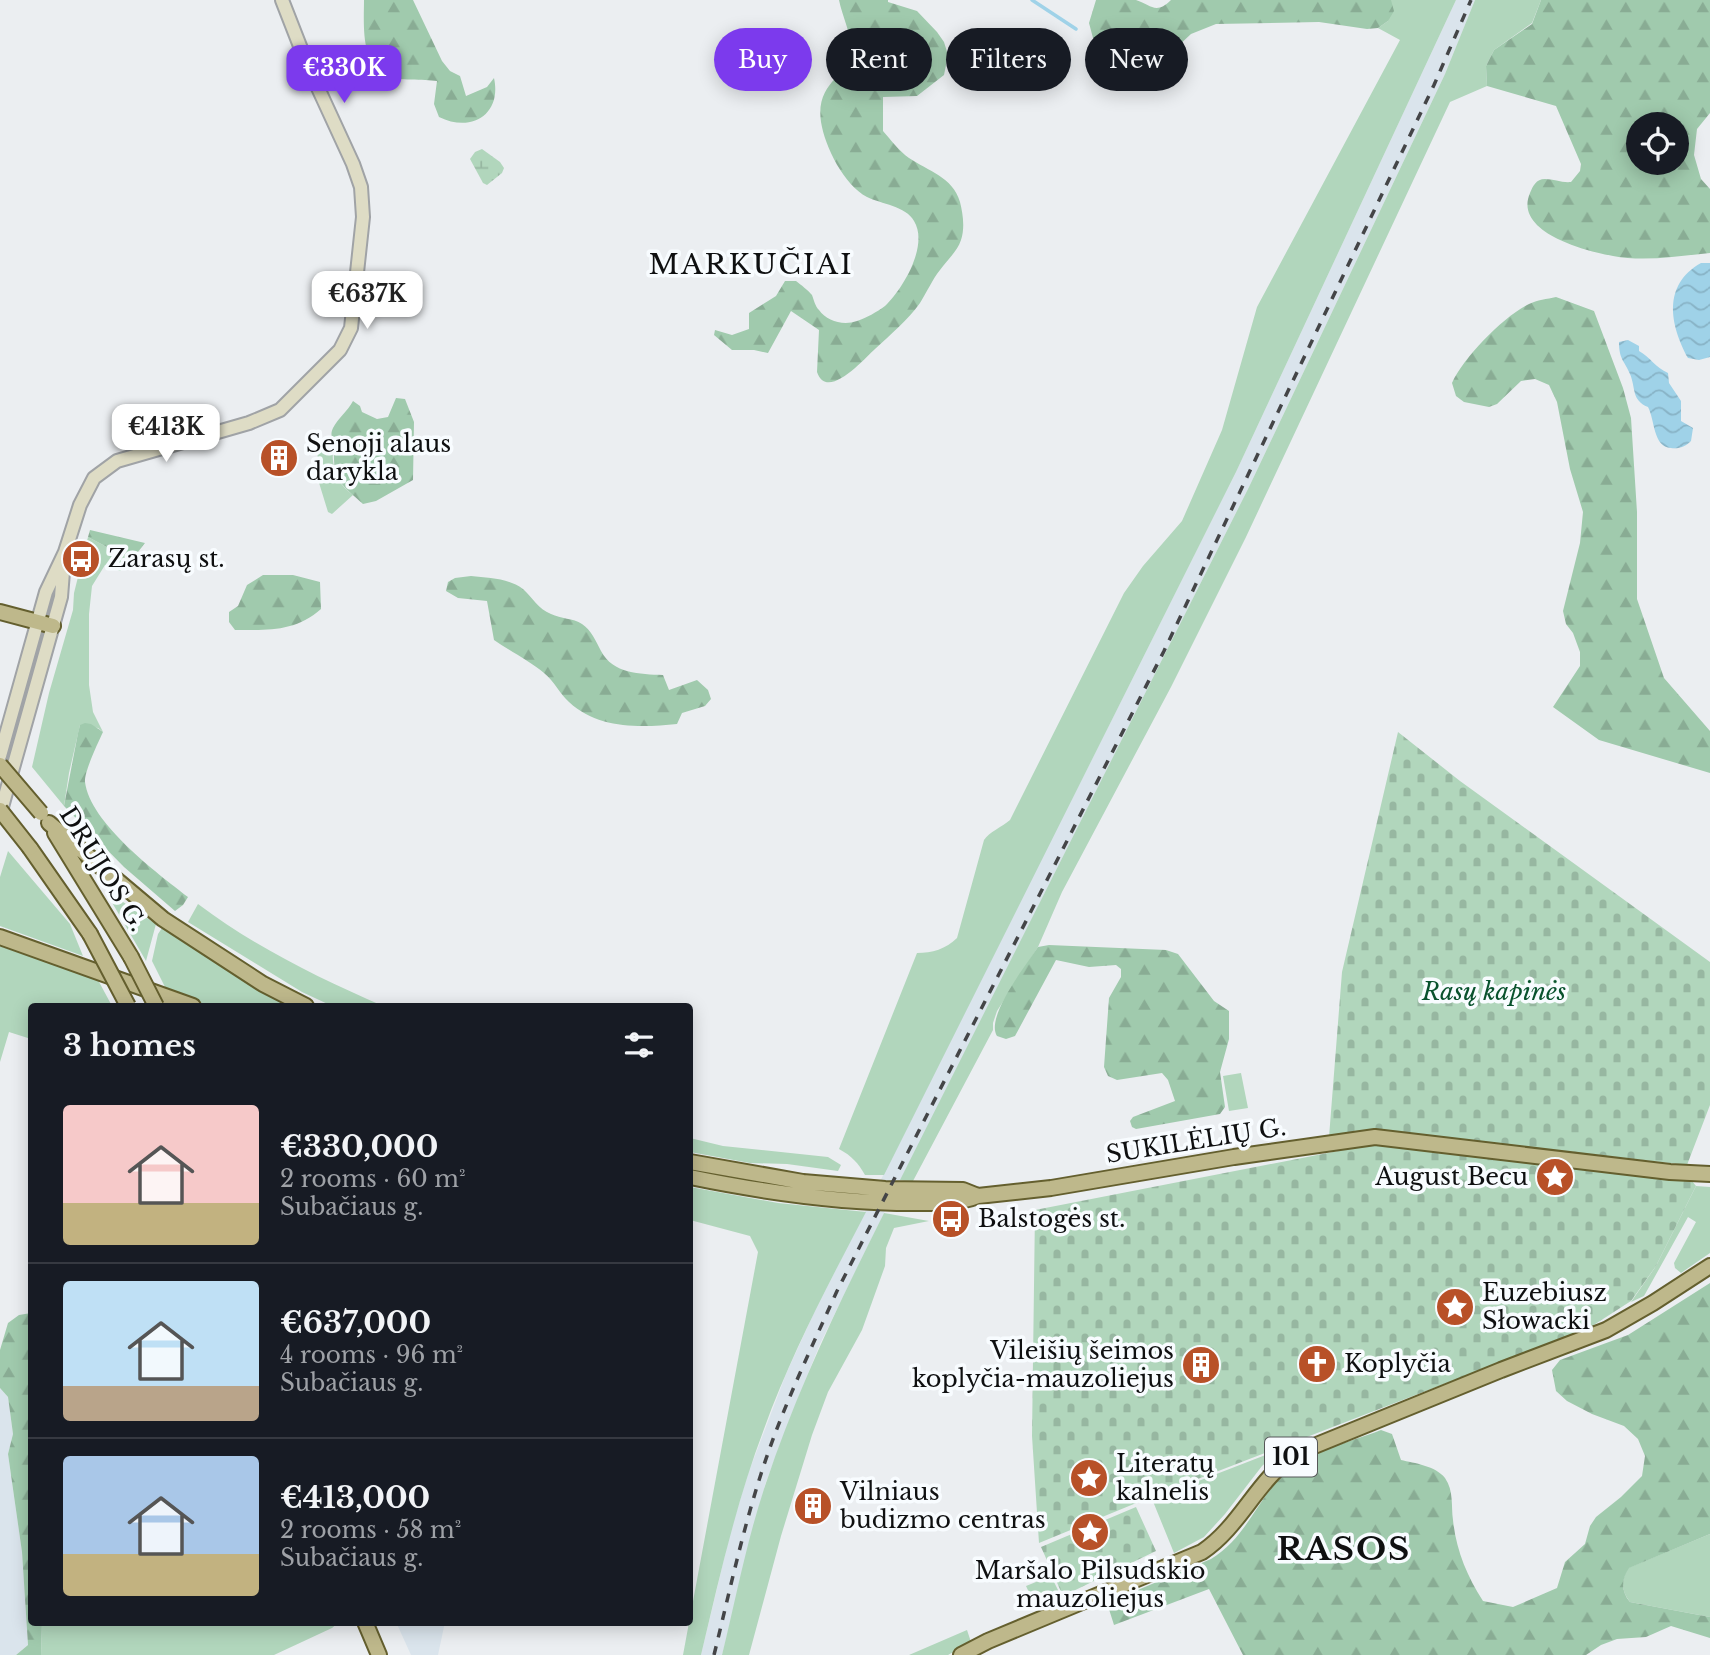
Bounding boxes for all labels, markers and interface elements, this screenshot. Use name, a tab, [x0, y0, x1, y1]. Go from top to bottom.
chip: Buy	[714, 28, 812, 91]
chip: Rent	[826, 28, 932, 91]
chip: Filters	[946, 28, 1071, 91]
chip: New	[1085, 28, 1188, 91]
pin: €330K	[295, 46, 393, 105]
text: €330K	[302, 54, 386, 82]
map controls	[1626, 112, 1689, 175]
button: locate	[1626, 112, 1689, 175]
district label: MARKUČIAI	[648, 247, 854, 282]
pin: €637K	[318, 272, 416, 331]
text: €637K	[328, 280, 406, 308]
pin: €413K	[117, 405, 215, 464]
text: €413K	[128, 413, 204, 441]
place label: Senoji alaus darykla	[306, 429, 451, 486]
building icon: Senoji alaus darykla	[258, 437, 300, 479]
bus stop icon: Zarasų st.	[60, 538, 102, 580]
place label: Zarasų st.	[108, 544, 225, 573]
street label: DRUJOS G.	[54, 801, 153, 936]
park label: Rasų kapinės	[1421, 977, 1566, 1006]
icon: filters	[620, 1026, 658, 1064]
text: 3 homes	[63, 1027, 196, 1064]
street label: SUKILĖLIŲ G.	[1104, 1112, 1288, 1169]
text: €330,000	[280, 1128, 438, 1165]
icon: home	[119, 1133, 203, 1217]
place icon: August Becu	[1534, 1156, 1576, 1198]
place label: August Becu	[1374, 1162, 1528, 1191]
text: 2 rooms · 60 m²	[280, 1165, 466, 1193]
text: Subačiaus g.	[280, 1193, 423, 1221]
bus stop icon: Balstogės st.	[930, 1198, 972, 1240]
place label: Balstogės st.	[978, 1204, 1125, 1233]
place label: Euzebiusz Słowacki	[1482, 1278, 1607, 1335]
place icon: Euzebiusz Słowacki	[1434, 1286, 1476, 1328]
text: €637,000	[280, 1304, 431, 1341]
icon: home	[119, 1309, 203, 1393]
place label: Vileišių šeimos koplyčia-mauzoliejus	[912, 1336, 1174, 1393]
text: 4 rooms · 96 m²	[280, 1341, 463, 1369]
church icon: Koplyčia	[1296, 1343, 1338, 1385]
building icon: Vileišių šeimos koplyčia-mauzoliejus	[1180, 1344, 1222, 1386]
place label: Koplyčia	[1344, 1349, 1452, 1378]
text: Subačiaus g.	[280, 1369, 423, 1397]
road number: 101	[1265, 1438, 1317, 1476]
place label: Literatų kalnelis	[1116, 1449, 1214, 1506]
place icon: Literatų kalnelis	[1068, 1457, 1110, 1499]
place label: Vilniaus budizmo centras	[839, 1477, 1046, 1534]
text: €413,000	[280, 1479, 430, 1516]
icon: home	[119, 1484, 203, 1568]
building icon: Vilniaus budizmo centras	[792, 1485, 834, 1527]
place icon: Maršalo Pilsudskio mauzoliejus	[1069, 1511, 1111, 1553]
text: 2 rooms · 58 m²	[280, 1516, 461, 1544]
district label: RASOS	[1277, 1529, 1411, 1569]
text: Subačiaus g.	[280, 1544, 423, 1572]
place label: Maršalo Pilsudskio mauzoliejus	[975, 1556, 1205, 1613]

